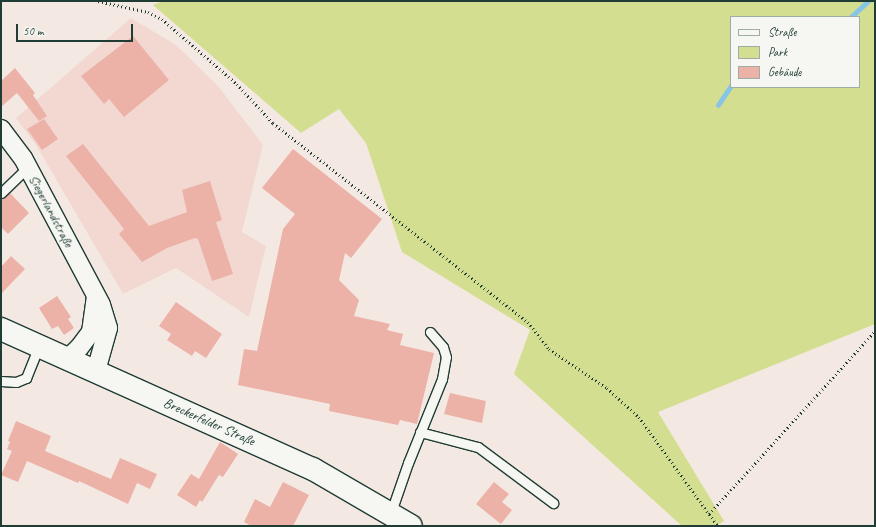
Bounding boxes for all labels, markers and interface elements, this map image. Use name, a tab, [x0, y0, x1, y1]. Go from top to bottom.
scale bar	[18, 16, 135, 42]
legend	[730, 16, 860, 88]
text: 50 m	[23, 23, 43, 39]
text: Straße	[768, 24, 796, 40]
text: Park	[768, 44, 787, 60]
text: Gebäude	[768, 64, 801, 80]
street label: Siegerlandstraße	[25, 172, 77, 250]
street label: Breckerfelder Straße	[160, 394, 258, 450]

